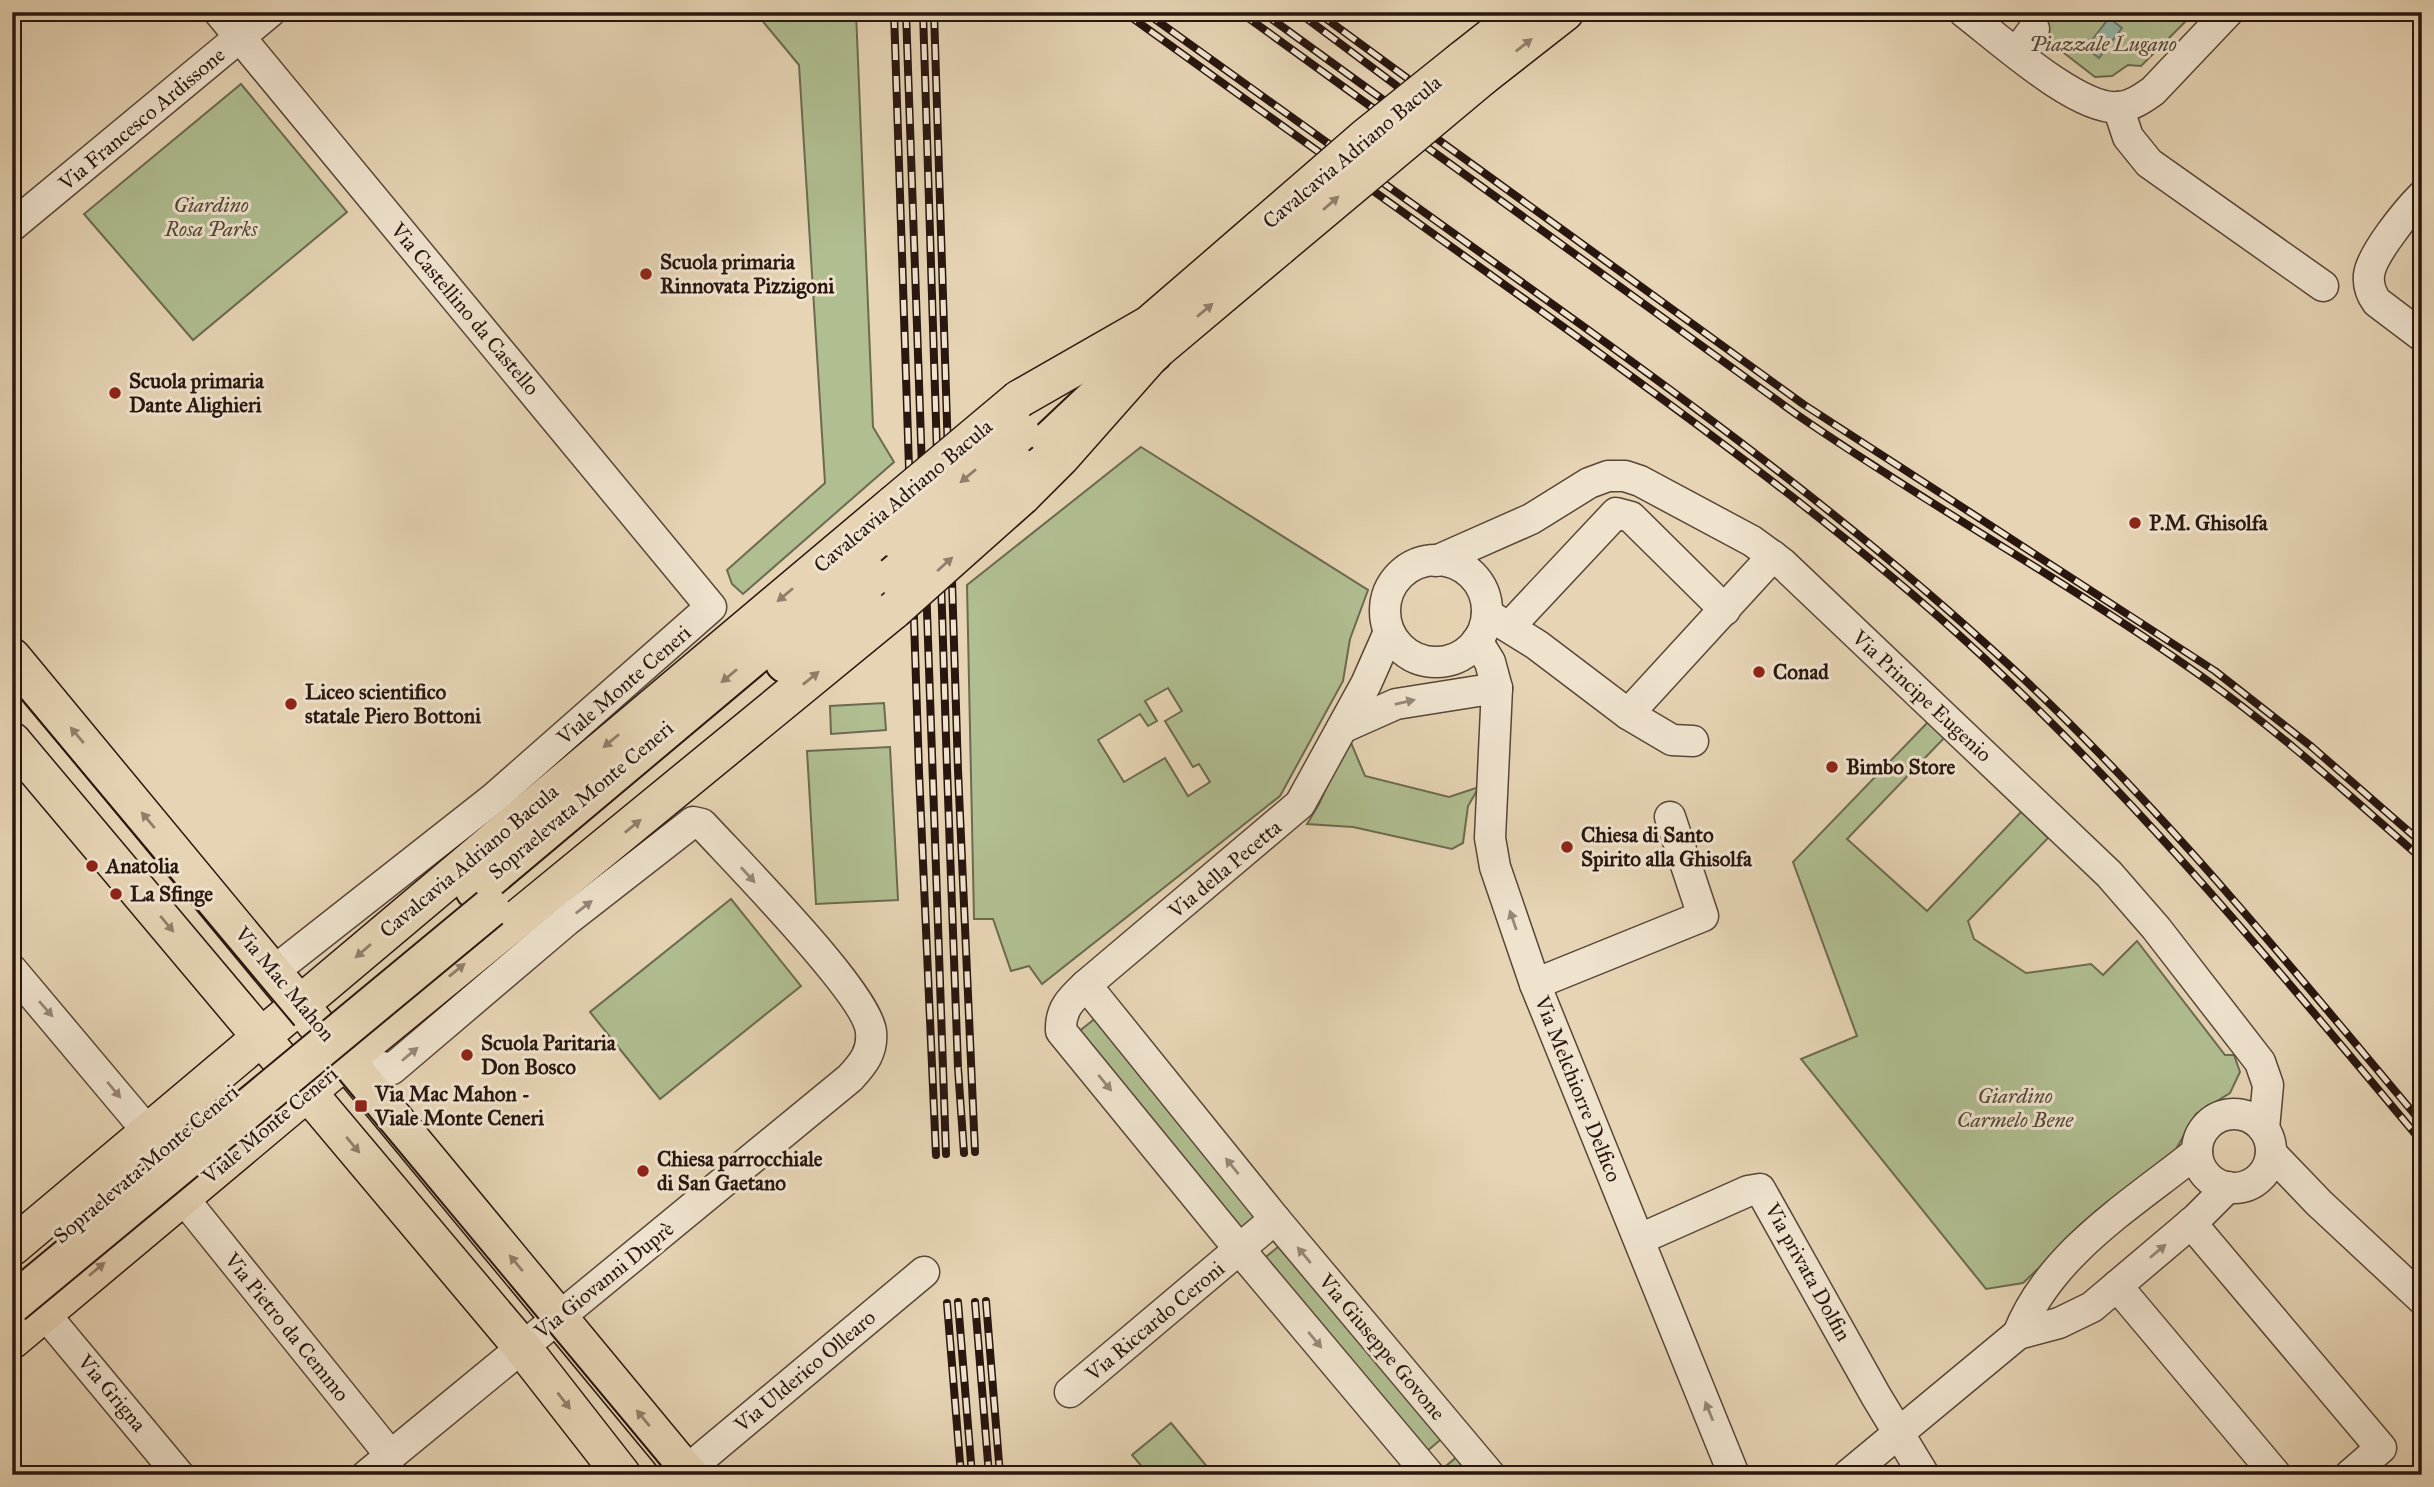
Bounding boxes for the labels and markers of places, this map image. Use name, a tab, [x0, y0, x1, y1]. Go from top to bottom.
place label: Scuola primaria Rinnovata Pizzigoni	[660, 249, 834, 299]
marker: Scuola primaria Rinnovata Pizzigoni	[638, 266, 654, 282]
place label: Scuola primaria Dante Alighieri	[129, 368, 265, 418]
marker: Scuola primaria Dante Alighieri	[107, 385, 123, 401]
place label: P.M. Ghisolfa	[2149, 510, 2269, 536]
marker: P.M. Ghisolfa	[2127, 515, 2143, 531]
place label: Conad	[1773, 659, 1829, 685]
marker: Conad	[1751, 664, 1767, 680]
place label: Liceo scientifico statale Piero Bottoni	[305, 679, 481, 729]
marker: Liceo scientifico statale Piero Bottoni	[283, 696, 299, 712]
place label: Bimbo Store	[1846, 754, 1955, 780]
marker: Bimbo Store	[1824, 759, 1840, 775]
place label: Chiesa di Santo Spirito alla Ghisolfa	[1581, 822, 1753, 872]
marker: Chiesa di Santo Spirito alla Ghisolfa	[1559, 839, 1575, 855]
place label: Anatolia	[104, 853, 180, 879]
marker: Anatolia	[84, 858, 100, 874]
place label: La Sfinge	[130, 881, 213, 907]
marker: La Sfinge	[108, 886, 124, 902]
place label: Scuola Paritaria Don Bosco	[481, 1030, 617, 1080]
marker: Scuola Paritaria Don Bosco	[459, 1047, 475, 1063]
place label: Via Mac Mahon - Viale Monte Ceneri	[374, 1081, 544, 1131]
marker: Via Mac Mahon - Viale Monte Ceneri	[353, 1098, 369, 1114]
place label: Chiesa parrocchiale di San Gaetano	[657, 1146, 823, 1196]
marker: Chiesa parrocchiale di San Gaetano	[635, 1163, 651, 1179]

